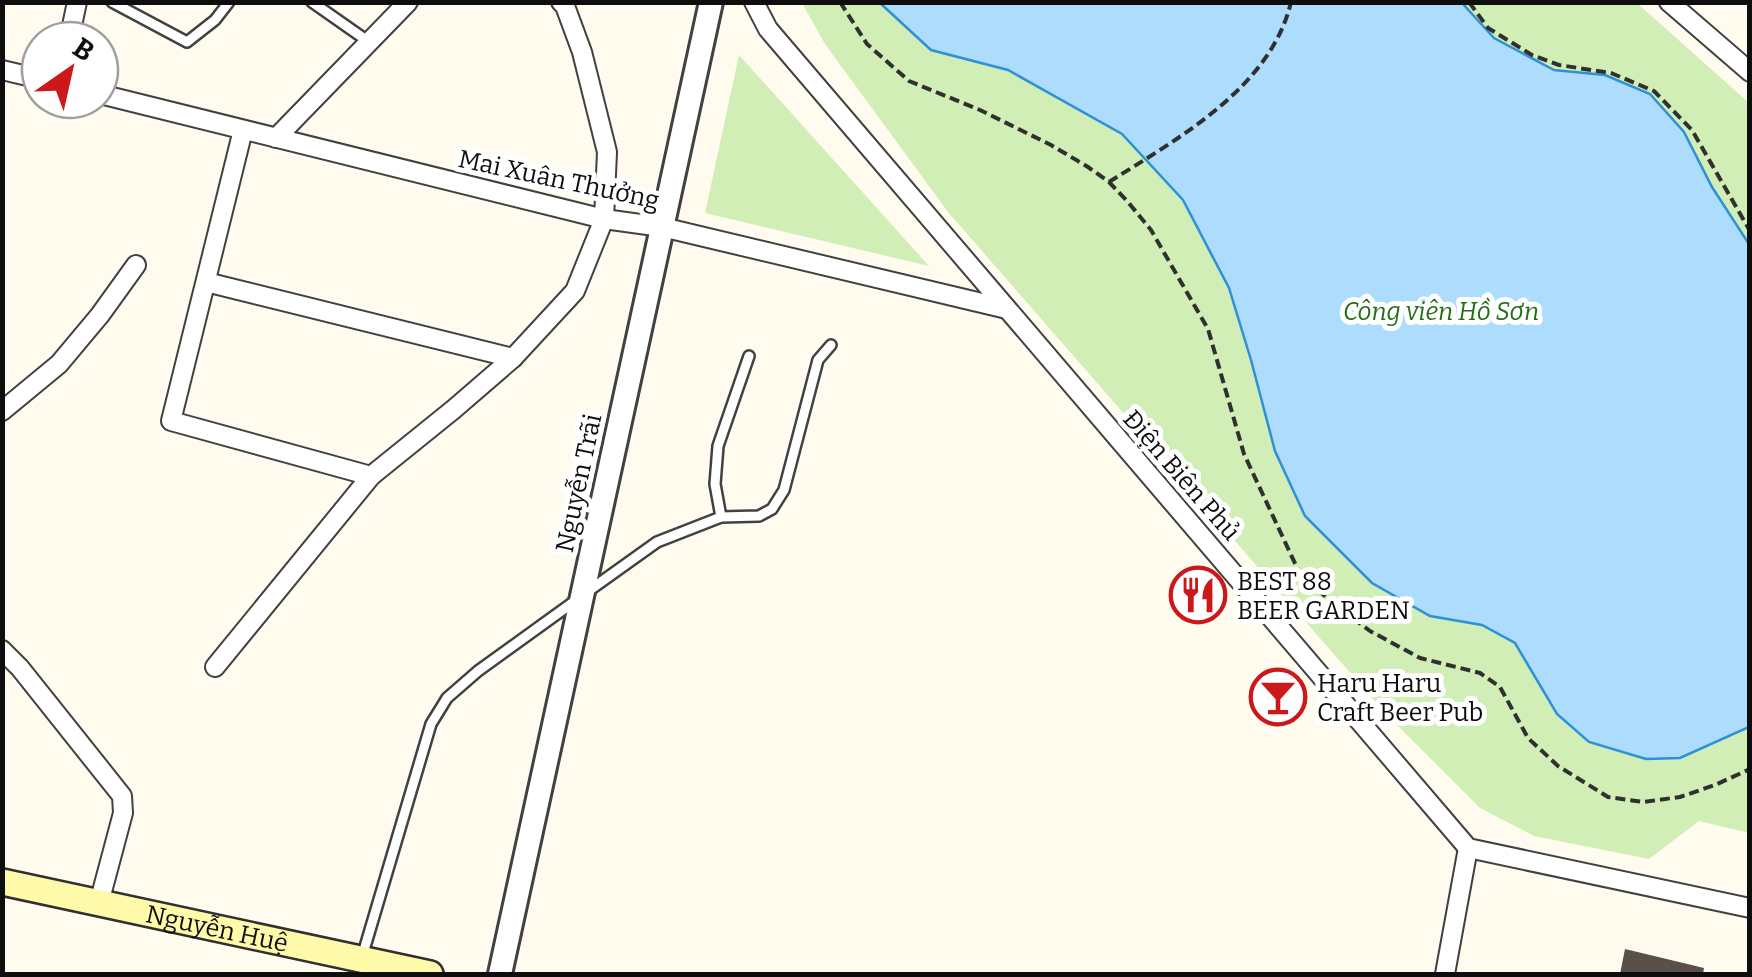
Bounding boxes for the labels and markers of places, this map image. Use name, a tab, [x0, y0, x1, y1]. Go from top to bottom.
restaurant icon: BEST 88 BEER GARDEN	[1168, 565, 1228, 625]
place label: BEST 88 BEER GARDEN	[1237, 567, 1410, 626]
bar icon: Haru Haru Craft Beer Pub	[1248, 667, 1308, 727]
place label: Haru Haru Craft Beer Pub	[1317, 669, 1483, 728]

